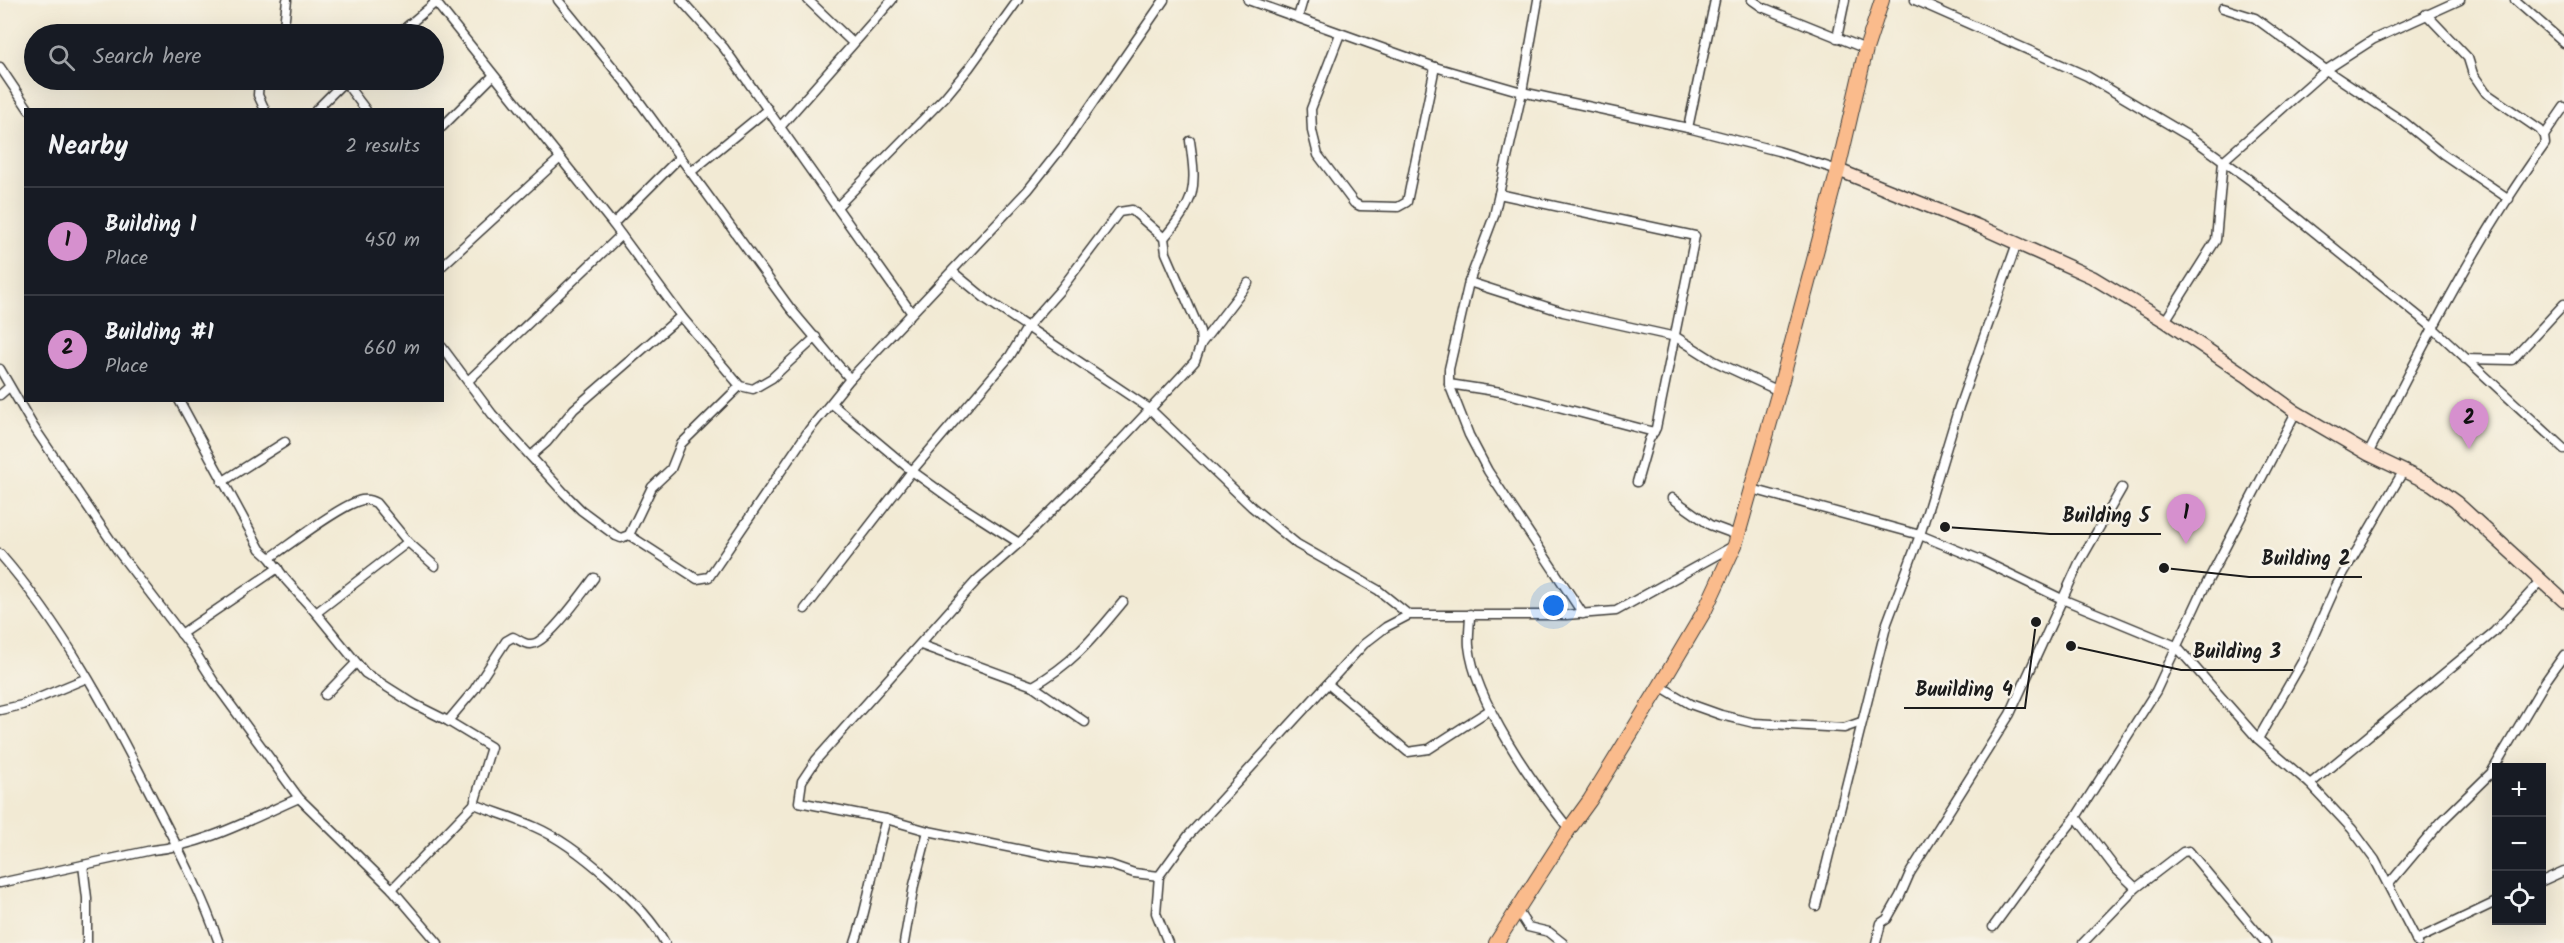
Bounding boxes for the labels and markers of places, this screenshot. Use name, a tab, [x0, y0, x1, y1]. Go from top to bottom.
pin: 2	[2450, 400, 2488, 449]
pin: 1	[2166, 494, 2206, 544]
callout: Building 5	[2050, 496, 2161, 534]
callout: Building 2	[2249, 539, 2362, 577]
callout: Building 3	[2181, 632, 2293, 670]
callout: Buuilding 4	[1904, 670, 2025, 708]

